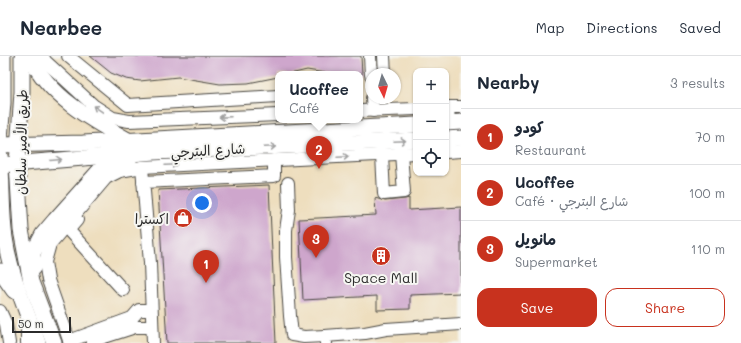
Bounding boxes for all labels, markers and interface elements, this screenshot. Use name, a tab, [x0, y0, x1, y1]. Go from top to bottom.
text: Nearbee	[20, 15, 102, 40]
text: Map	[536, 18, 564, 37]
text: Directions	[586, 18, 657, 37]
text: Saved	[679, 18, 721, 37]
north arrow	[365, 68, 401, 104]
map controls	[413, 68, 449, 176]
button: +	[413, 68, 449, 104]
popup	[275, 71, 363, 123]
text: Nearby	[477, 71, 539, 93]
text: 3 results	[670, 74, 725, 91]
text: Ucoffee	[289, 79, 349, 99]
street label: طريق الأمير سلطان	[11, 89, 31, 195]
text: Café	[289, 99, 319, 116]
button: −	[413, 104, 449, 140]
one-way arrow	[93, 105, 104, 113]
one-way arrow	[219, 113, 232, 120]
text: كودو	[515, 117, 544, 137]
text: 1	[487, 128, 493, 145]
text: 70 m	[695, 128, 725, 145]
pin: 2	[306, 136, 332, 169]
one-way arrow	[393, 137, 406, 145]
street label: شارع البترجي	[170, 139, 246, 165]
button: locate	[413, 140, 449, 176]
text: Restaurant	[515, 141, 586, 158]
one-way arrow	[263, 143, 276, 151]
one-way arrow	[336, 153, 349, 161]
one-way arrow	[49, 156, 62, 164]
one-way arrow	[164, 162, 177, 169]
text: Ucoffee	[515, 172, 574, 192]
text: 2	[486, 184, 494, 201]
text: 100 m	[689, 184, 725, 201]
text: Café · شارع البترجي	[515, 192, 628, 209]
your location	[192, 193, 212, 213]
shop icon: اكسترا	[172, 207, 194, 229]
place label: اكسترا	[135, 209, 169, 228]
pin: 3	[303, 225, 329, 258]
text: مانويل	[515, 229, 556, 249]
text: 3	[486, 240, 494, 257]
text: 110 m	[691, 240, 725, 257]
building icon: Space Mall	[370, 245, 392, 267]
pin: 1	[193, 250, 219, 283]
text: Supermarket	[515, 253, 598, 270]
place label: Space Mall	[344, 268, 418, 287]
button: Save	[477, 288, 597, 327]
button: Share	[605, 288, 725, 327]
scale bar	[12, 315, 71, 334]
text: 50 m	[18, 316, 44, 331]

